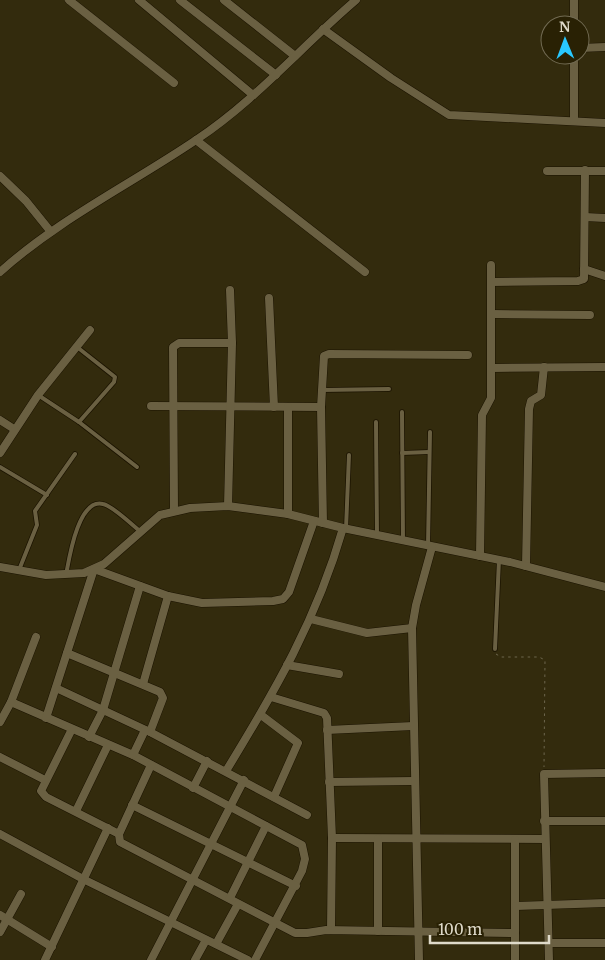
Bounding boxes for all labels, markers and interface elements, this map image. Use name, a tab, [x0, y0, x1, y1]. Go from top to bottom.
north arrow	[540, 15, 590, 65]
text: N	[559, 18, 570, 36]
scale bar	[430, 912, 549, 944]
text: 100 m	[438, 920, 482, 939]

